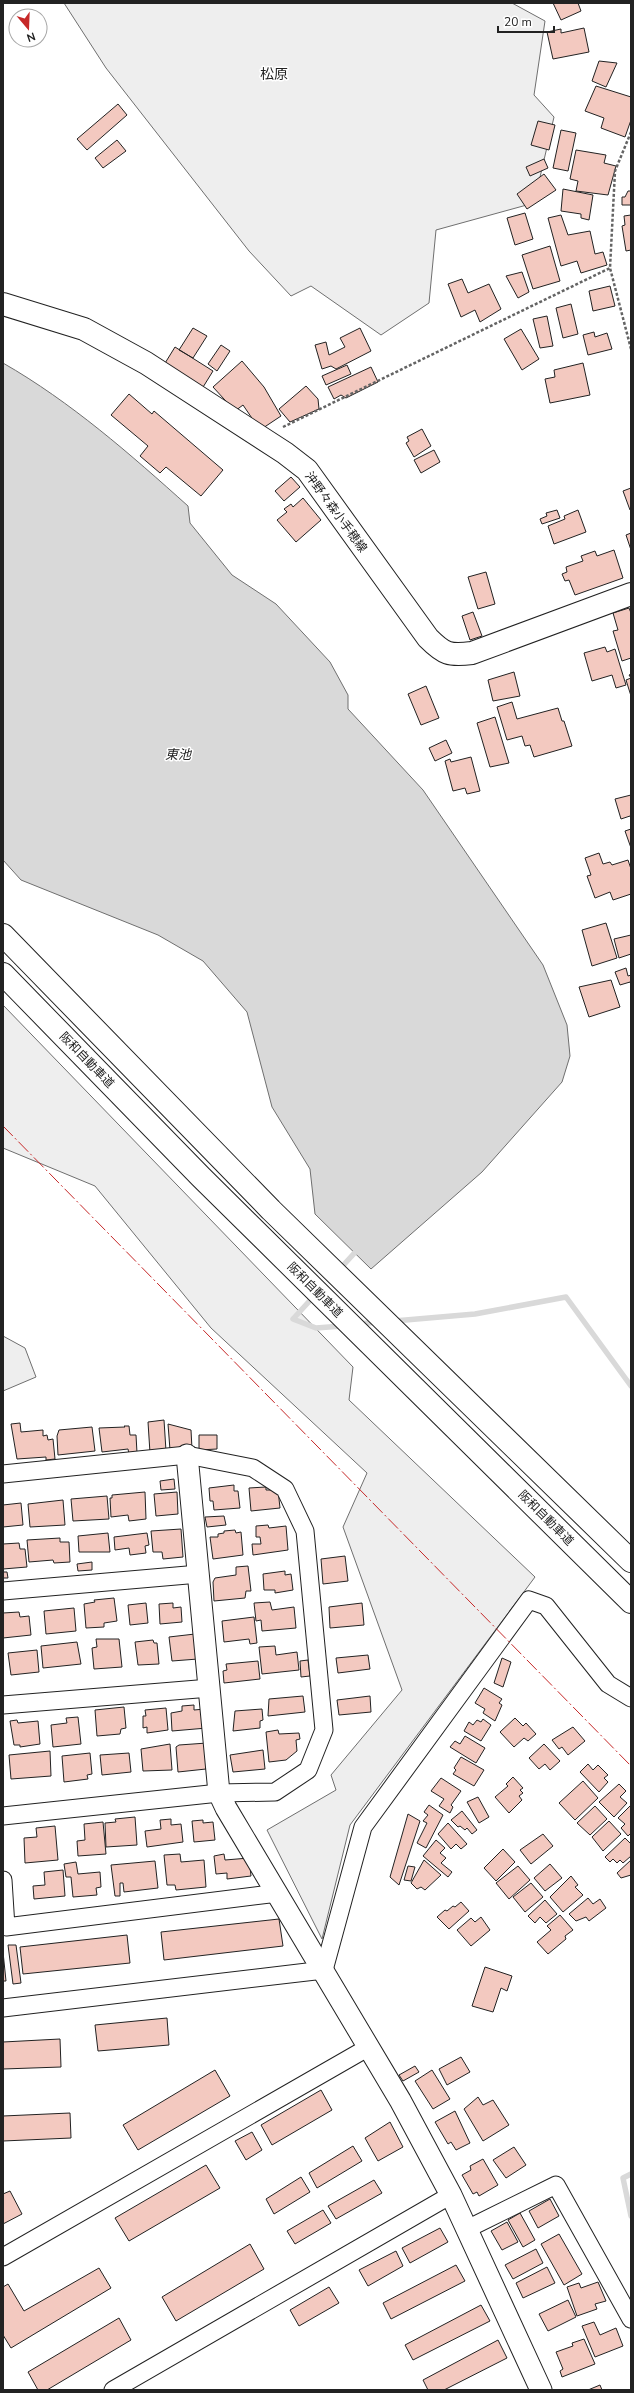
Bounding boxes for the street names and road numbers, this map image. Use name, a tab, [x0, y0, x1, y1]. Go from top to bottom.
street label: 沖野々森小手穂線	[301, 468, 371, 556]
street label: 阪和自動車道	[56, 1029, 118, 1091]
street label: 阪和自動車道	[284, 1259, 346, 1321]
street label: 阪和自動車道	[515, 1487, 577, 1549]

